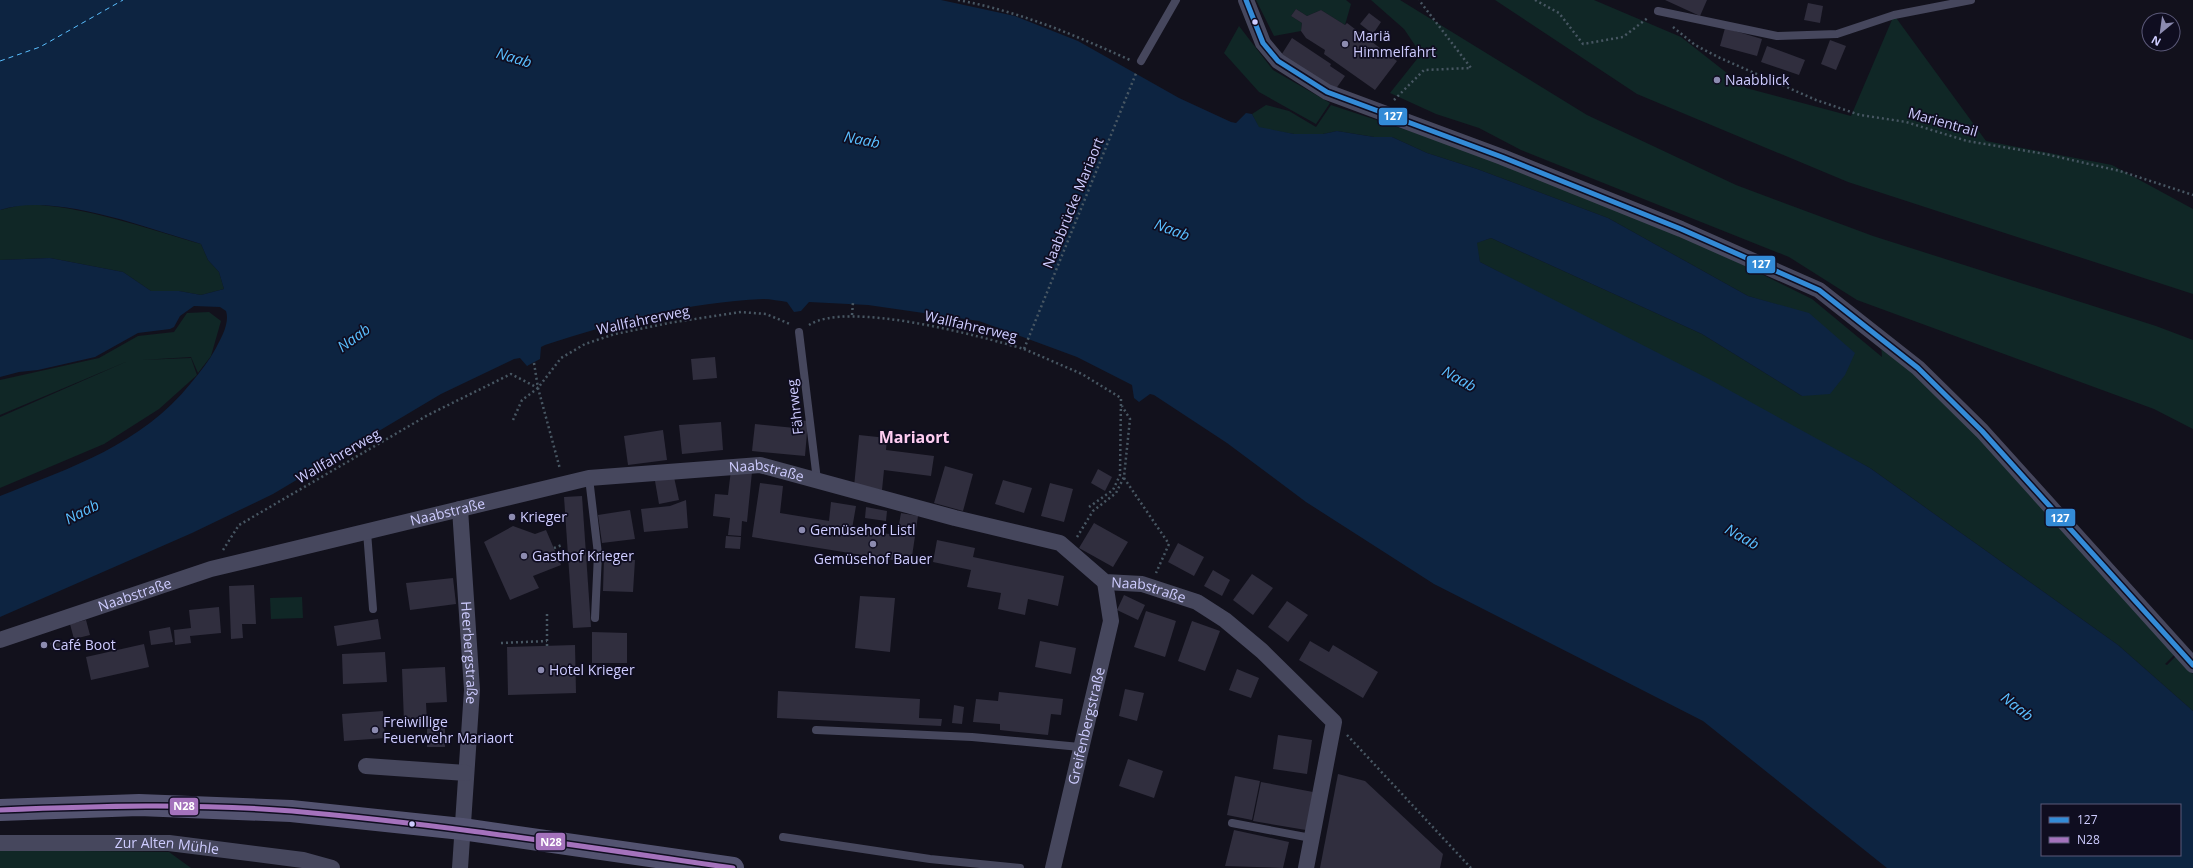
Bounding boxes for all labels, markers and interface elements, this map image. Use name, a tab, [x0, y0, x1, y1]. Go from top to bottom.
north arrow	[2141, 12, 2181, 52]
unlabelled marker	[1250, 17, 1260, 27]
place label: Mariä Himmelfahrt	[1353, 26, 1436, 61]
text: N	[2148, 32, 2163, 50]
marker: Mariä Himmelfahrt	[1340, 39, 1350, 49]
water label: Naab	[494, 42, 535, 72]
place label: Naabblick	[1725, 70, 1790, 89]
marker: Naabblick	[1712, 75, 1722, 85]
street label: Marientrail	[1906, 103, 1980, 141]
line badge: 127	[1378, 107, 1408, 126]
text: 127	[1384, 108, 1402, 123]
water label: Naab	[843, 126, 882, 152]
street label: Naabbrücke Mariaort	[1038, 135, 1108, 271]
water label: Naab	[1152, 213, 1193, 245]
line badge: 127	[1746, 255, 1776, 274]
text: 127	[1752, 256, 1770, 271]
street label: Wallfahrerweg	[595, 300, 691, 339]
street label: Wallfahrerweg	[923, 306, 1020, 345]
water label: Naab	[333, 318, 374, 356]
water label: Naab	[1439, 361, 1480, 396]
street label: Fährweg	[782, 378, 807, 436]
street label: Wallfahrerweg	[292, 424, 384, 487]
district label: Mariaort	[879, 426, 949, 448]
street label: Naabstraße	[728, 455, 806, 486]
street label: Naabstraße	[408, 493, 487, 530]
water label: Naab	[61, 494, 102, 528]
place label: Krieger	[520, 507, 567, 526]
line badge: 127	[2045, 508, 2076, 527]
text: 127	[2051, 510, 2069, 525]
marker: Krieger	[507, 512, 517, 522]
water label: Naab	[1722, 519, 1763, 554]
place label: Gemüsehof Listl	[810, 520, 916, 539]
marker: Gemüsehof Listl	[797, 525, 807, 535]
marker: Gemüsehof Bauer	[868, 539, 878, 549]
place label: Gasthof Krieger	[532, 546, 634, 565]
place label: Gemüsehof Bauer	[814, 549, 933, 568]
marker: Gasthof Krieger	[519, 551, 529, 561]
street label: Naabstraße	[1111, 572, 1189, 607]
street label: Naabstraße	[95, 573, 174, 615]
street label: Heerbergstraße	[457, 600, 482, 705]
place label: Café Boot	[52, 635, 116, 654]
marker: Café Boot	[39, 640, 49, 650]
place label: Hotel Krieger	[549, 660, 635, 679]
marker: Hotel Krieger	[536, 665, 546, 675]
street label: Greifenbergstraße	[1063, 665, 1109, 786]
water label: Naab	[1997, 687, 2038, 725]
place label: Freiwillige Feuerwehr Mariaort	[383, 712, 513, 747]
marker: Freiwillige Feuerwehr Mariaort	[370, 725, 380, 735]
line badge: N28	[169, 797, 199, 816]
text: N28	[173, 798, 195, 813]
legend	[2041, 804, 2181, 856]
text: 127	[2077, 811, 2098, 828]
unlabelled marker	[407, 819, 417, 829]
text: N28	[2077, 831, 2100, 848]
line badge: N28	[535, 832, 566, 851]
street label: Zur Alten Mühle	[115, 833, 220, 858]
text: N28	[540, 834, 562, 849]

